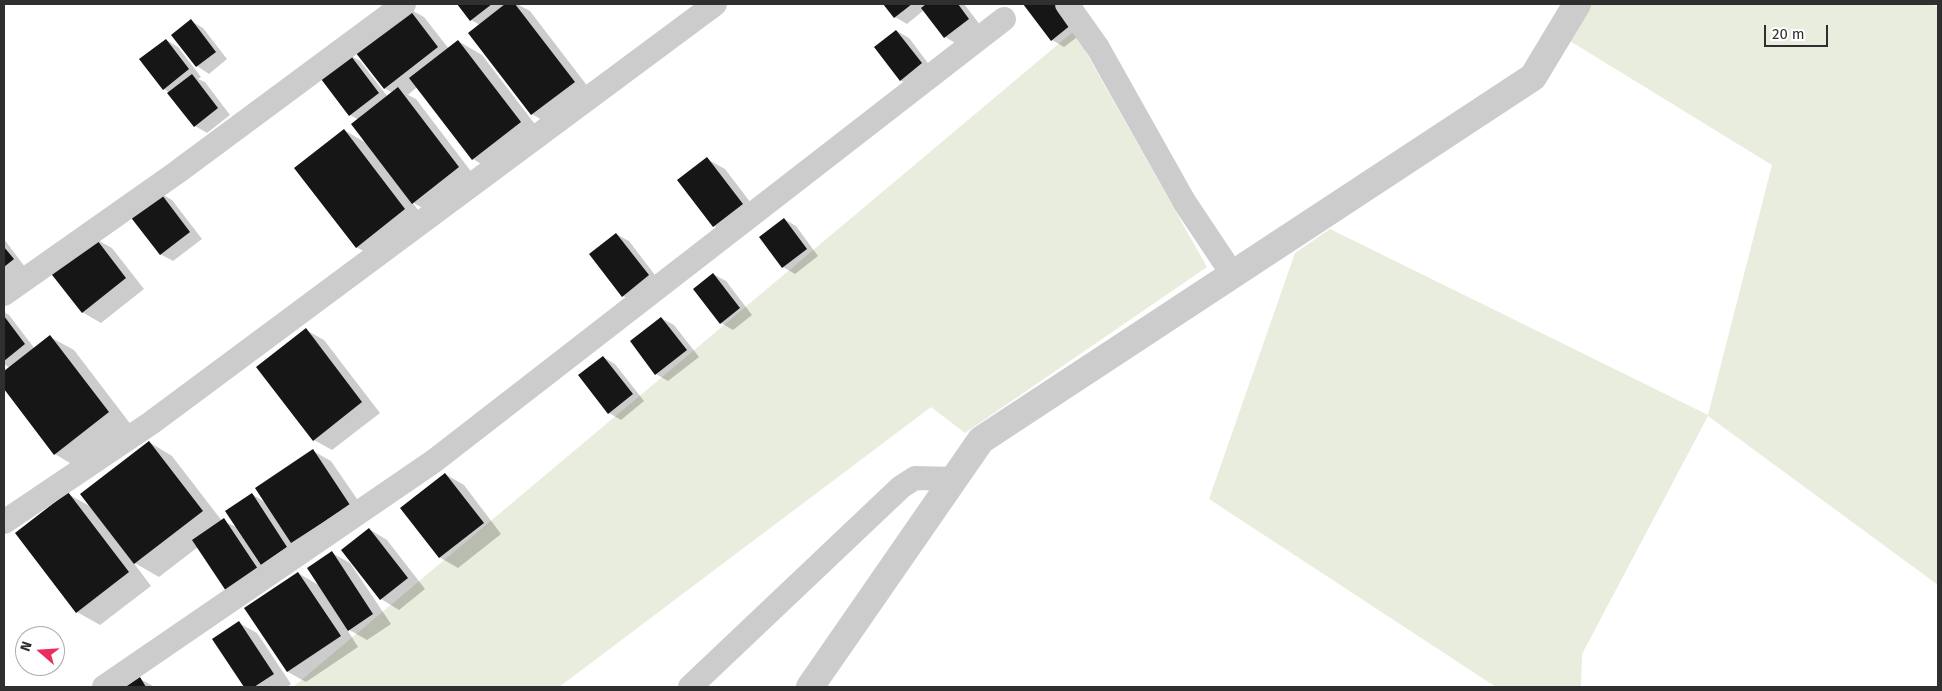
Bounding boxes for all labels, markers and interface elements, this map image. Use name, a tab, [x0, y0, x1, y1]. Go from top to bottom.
scale bar	[1767, 15, 1831, 47]
text: 20 m	[1772, 25, 1805, 43]
north arrow	[15, 626, 65, 676]
text: N	[17, 639, 36, 653]

